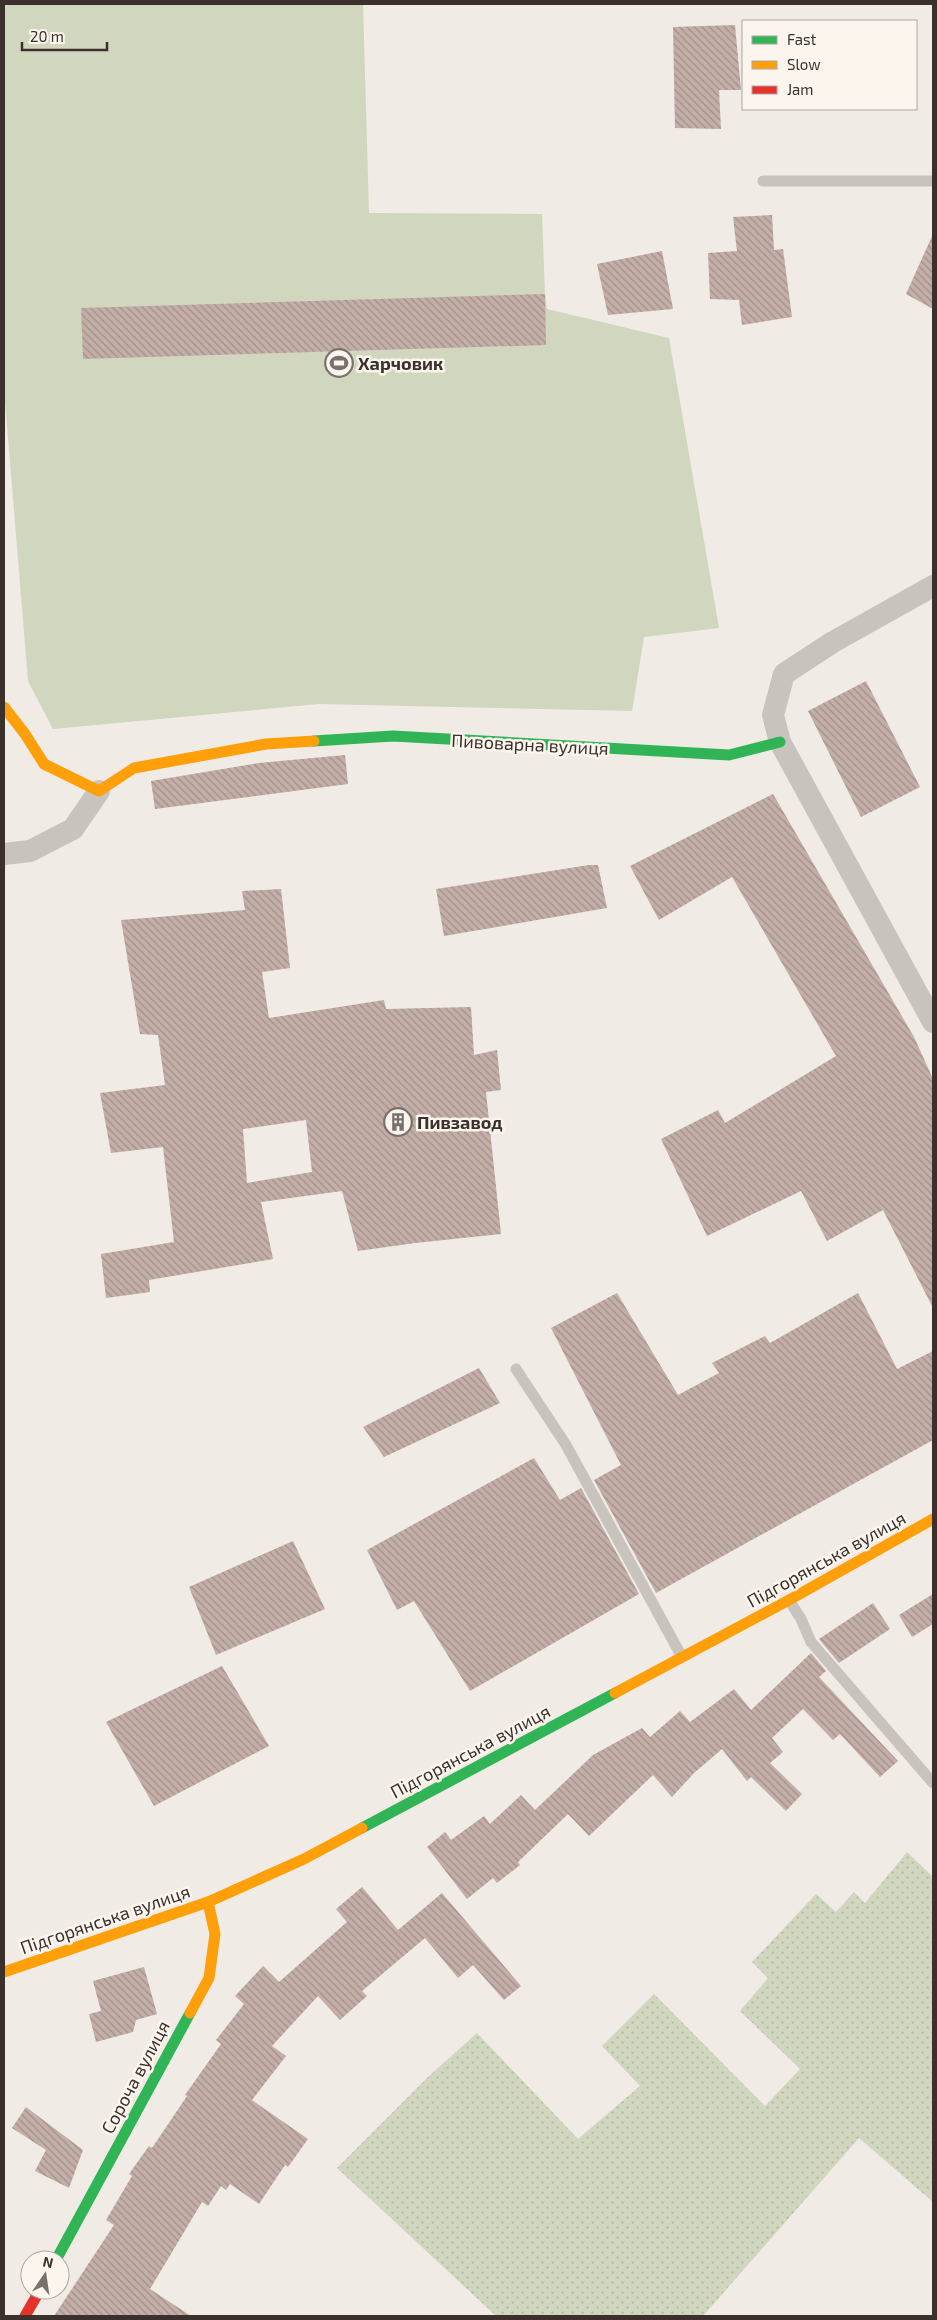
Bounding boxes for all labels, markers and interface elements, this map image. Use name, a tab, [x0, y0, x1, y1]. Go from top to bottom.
scale bar	[22, 20, 108, 52]
legend	[742, 20, 917, 110]
text: 20 m	[30, 27, 64, 45]
text: Fast	[787, 30, 817, 48]
text: Slow	[787, 55, 821, 73]
text: Jam	[787, 80, 813, 98]
sports icon: Харчовик	[324, 348, 354, 378]
place label: Харчовик	[358, 352, 443, 374]
street label: Пивоварна вулиця	[451, 729, 609, 759]
building icon: Пивзавод	[383, 1107, 413, 1137]
place label: Пивзавод	[417, 1111, 503, 1133]
street label: Підгорянська вулиця	[743, 1506, 909, 1612]
street label: Підгорянська вулиця	[386, 1699, 554, 1803]
street label: Підгорянська вулиця	[17, 1880, 193, 1958]
street label: Сороча вулиця	[96, 2017, 174, 2137]
north arrow	[20, 2250, 70, 2300]
text: N	[41, 2252, 55, 2271]

